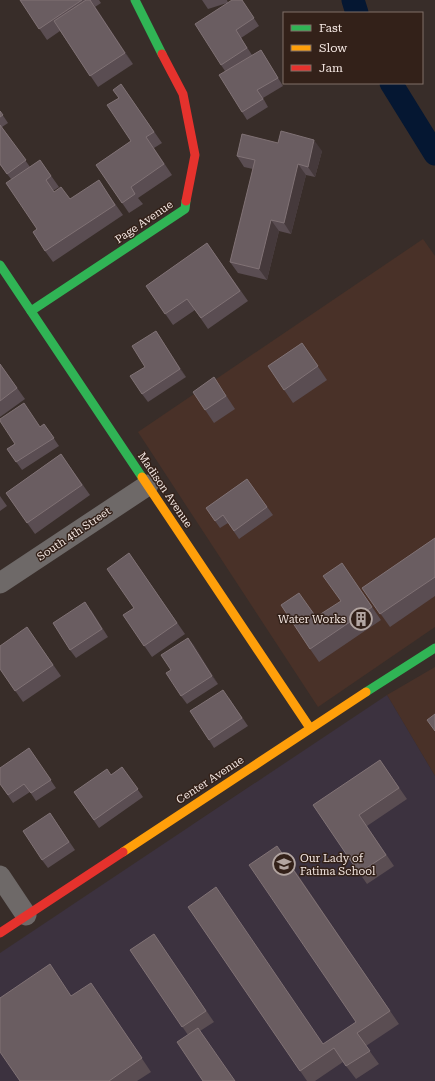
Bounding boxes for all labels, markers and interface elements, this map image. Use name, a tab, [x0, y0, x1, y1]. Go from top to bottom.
legend	[283, 12, 423, 84]
text: Fast	[319, 21, 343, 35]
text: Slow	[319, 41, 347, 55]
text: Jam	[319, 61, 343, 75]
street label: Page Avenue	[113, 198, 175, 246]
street label: Madison Avenue	[135, 450, 195, 530]
street label: South 4th Street	[35, 504, 113, 564]
building icon: Water Works	[348, 606, 374, 632]
place label: Water Works	[278, 613, 346, 626]
street label: Center Avenue	[174, 753, 246, 807]
school or university icon: Our Lady of Fatima School	[271, 851, 297, 877]
place label: Our Lady of Fatima School	[300, 852, 376, 878]

